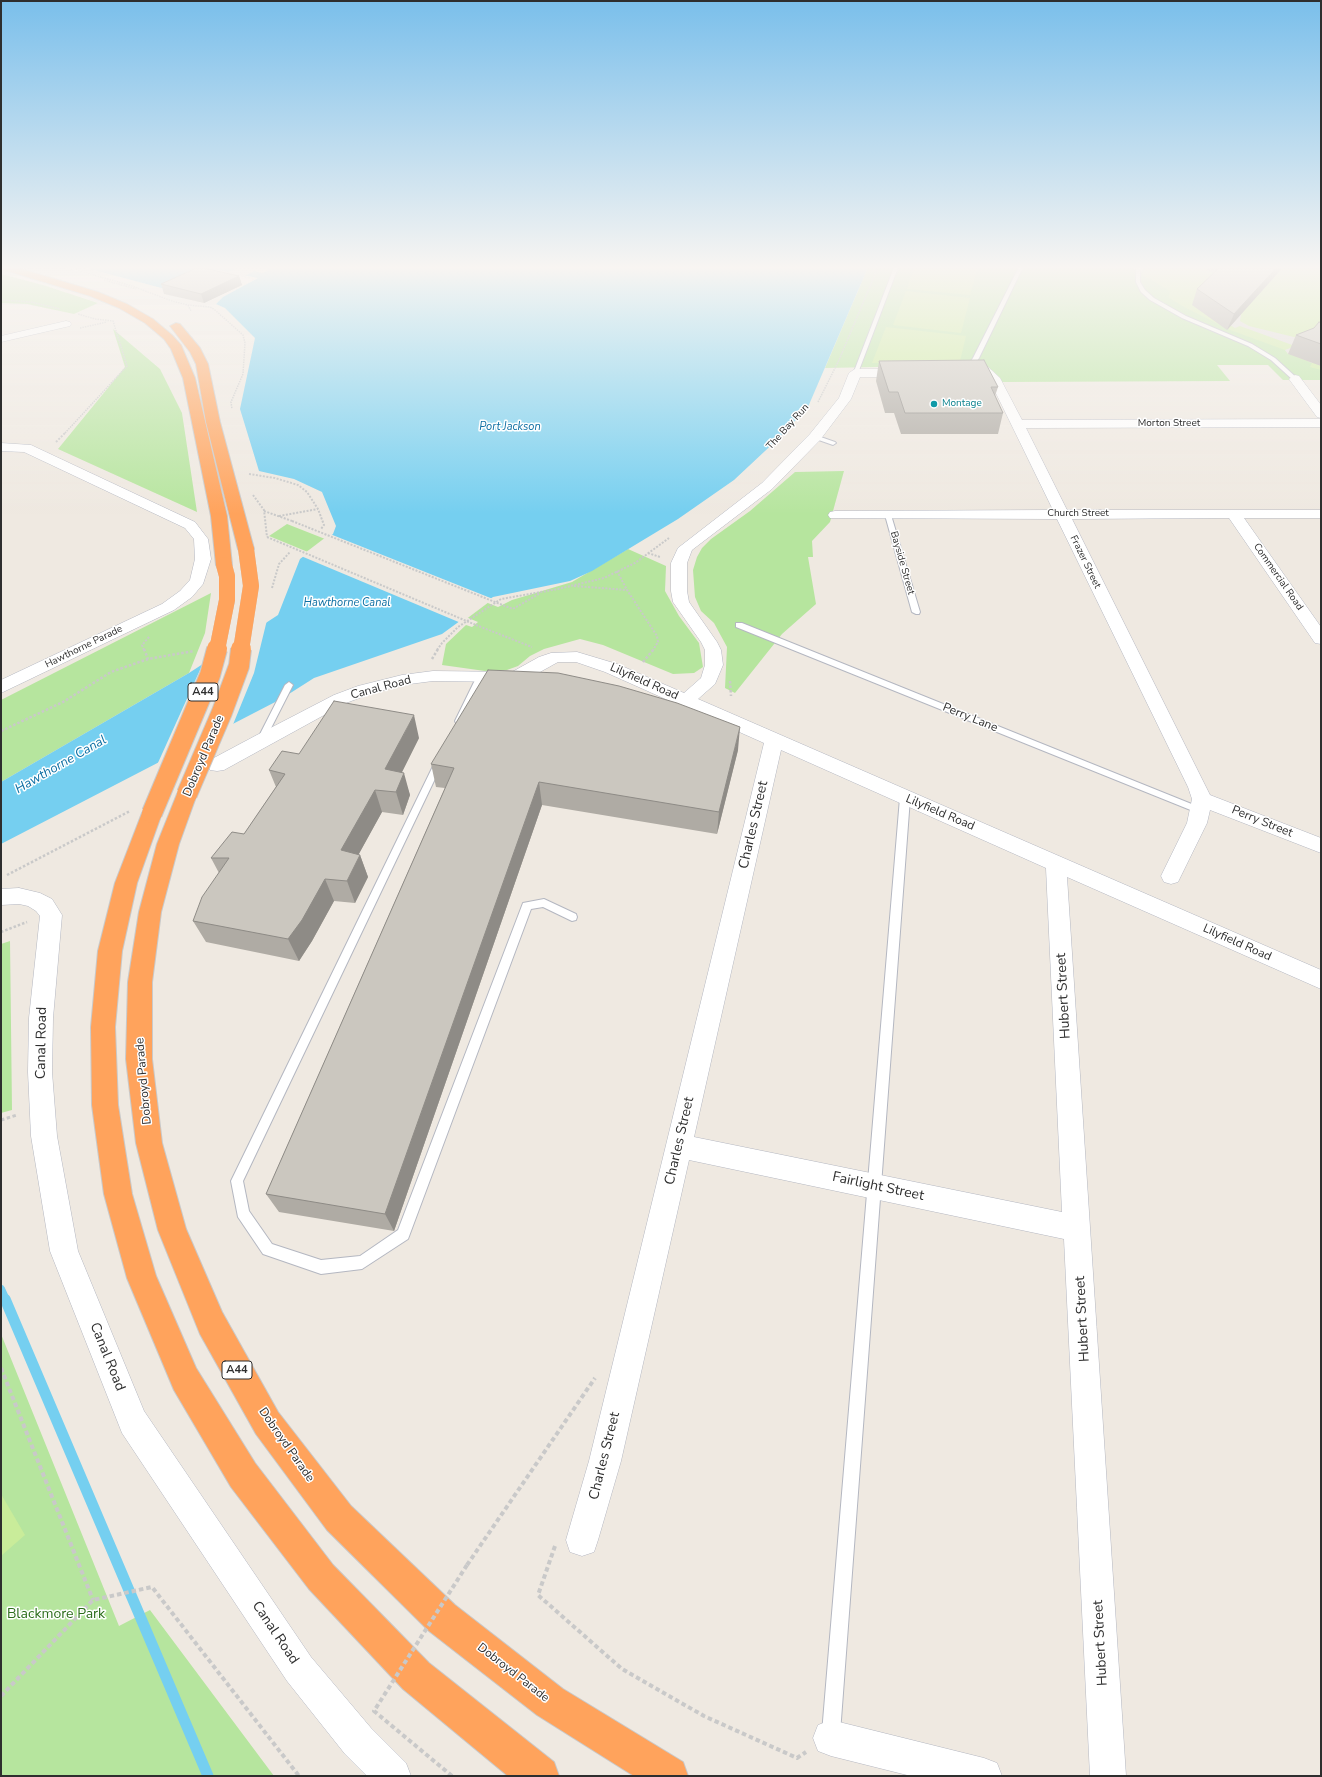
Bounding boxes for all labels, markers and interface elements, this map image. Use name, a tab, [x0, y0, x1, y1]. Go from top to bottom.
place label: Montage	[942, 398, 982, 410]
marker: Montage	[929, 399, 939, 409]
street label: The Bay Run	[764, 402, 812, 452]
street label: Morton Street	[1138, 418, 1200, 430]
water label: Port Jackson	[479, 420, 541, 434]
street label: Church Street	[1047, 508, 1109, 520]
street label: Bayside Street	[887, 530, 917, 596]
street label: Frazer Street	[1067, 534, 1103, 590]
street label: Commercial Road	[1250, 541, 1306, 613]
water label: Hawthorne Canal	[304, 596, 390, 610]
street label: Hawthorne Parade	[43, 623, 125, 671]
street label: Lilyfield Road	[607, 660, 681, 704]
street label: Canal Road	[349, 673, 413, 703]
road number: A44	[188, 683, 218, 701]
street label: Perry Lane	[940, 700, 1000, 736]
street label: Dobroyd Parade	[180, 713, 228, 799]
water label: Hawthorne Canal	[13, 733, 109, 797]
street label: Charles Street	[736, 779, 772, 871]
street label: Lilyfield Road	[903, 792, 977, 834]
street label: Perry Street	[1229, 803, 1295, 841]
street label: Lilyfield Road	[1200, 921, 1274, 965]
street label: Hubert Street	[1053, 953, 1075, 1039]
street label: Canal Road	[33, 1007, 51, 1079]
street label: Dobroyd Parade	[133, 1037, 155, 1125]
street label: Charles Street	[662, 1095, 698, 1187]
street label: Fairlight Street	[831, 1169, 925, 1205]
street label: Hubert Street	[1072, 1276, 1094, 1362]
street label: Canal Road	[86, 1320, 128, 1394]
road number: A44	[222, 1361, 252, 1379]
street label: Dobroyd Parade	[255, 1405, 317, 1485]
street label: Charles Street	[586, 1410, 624, 1502]
street label: Canal Road	[248, 1598, 302, 1668]
street label: Hubert Street	[1090, 1600, 1112, 1686]
park label: Blackmore Park	[7, 1607, 105, 1623]
street label: Dobroyd Parade	[474, 1640, 552, 1706]

